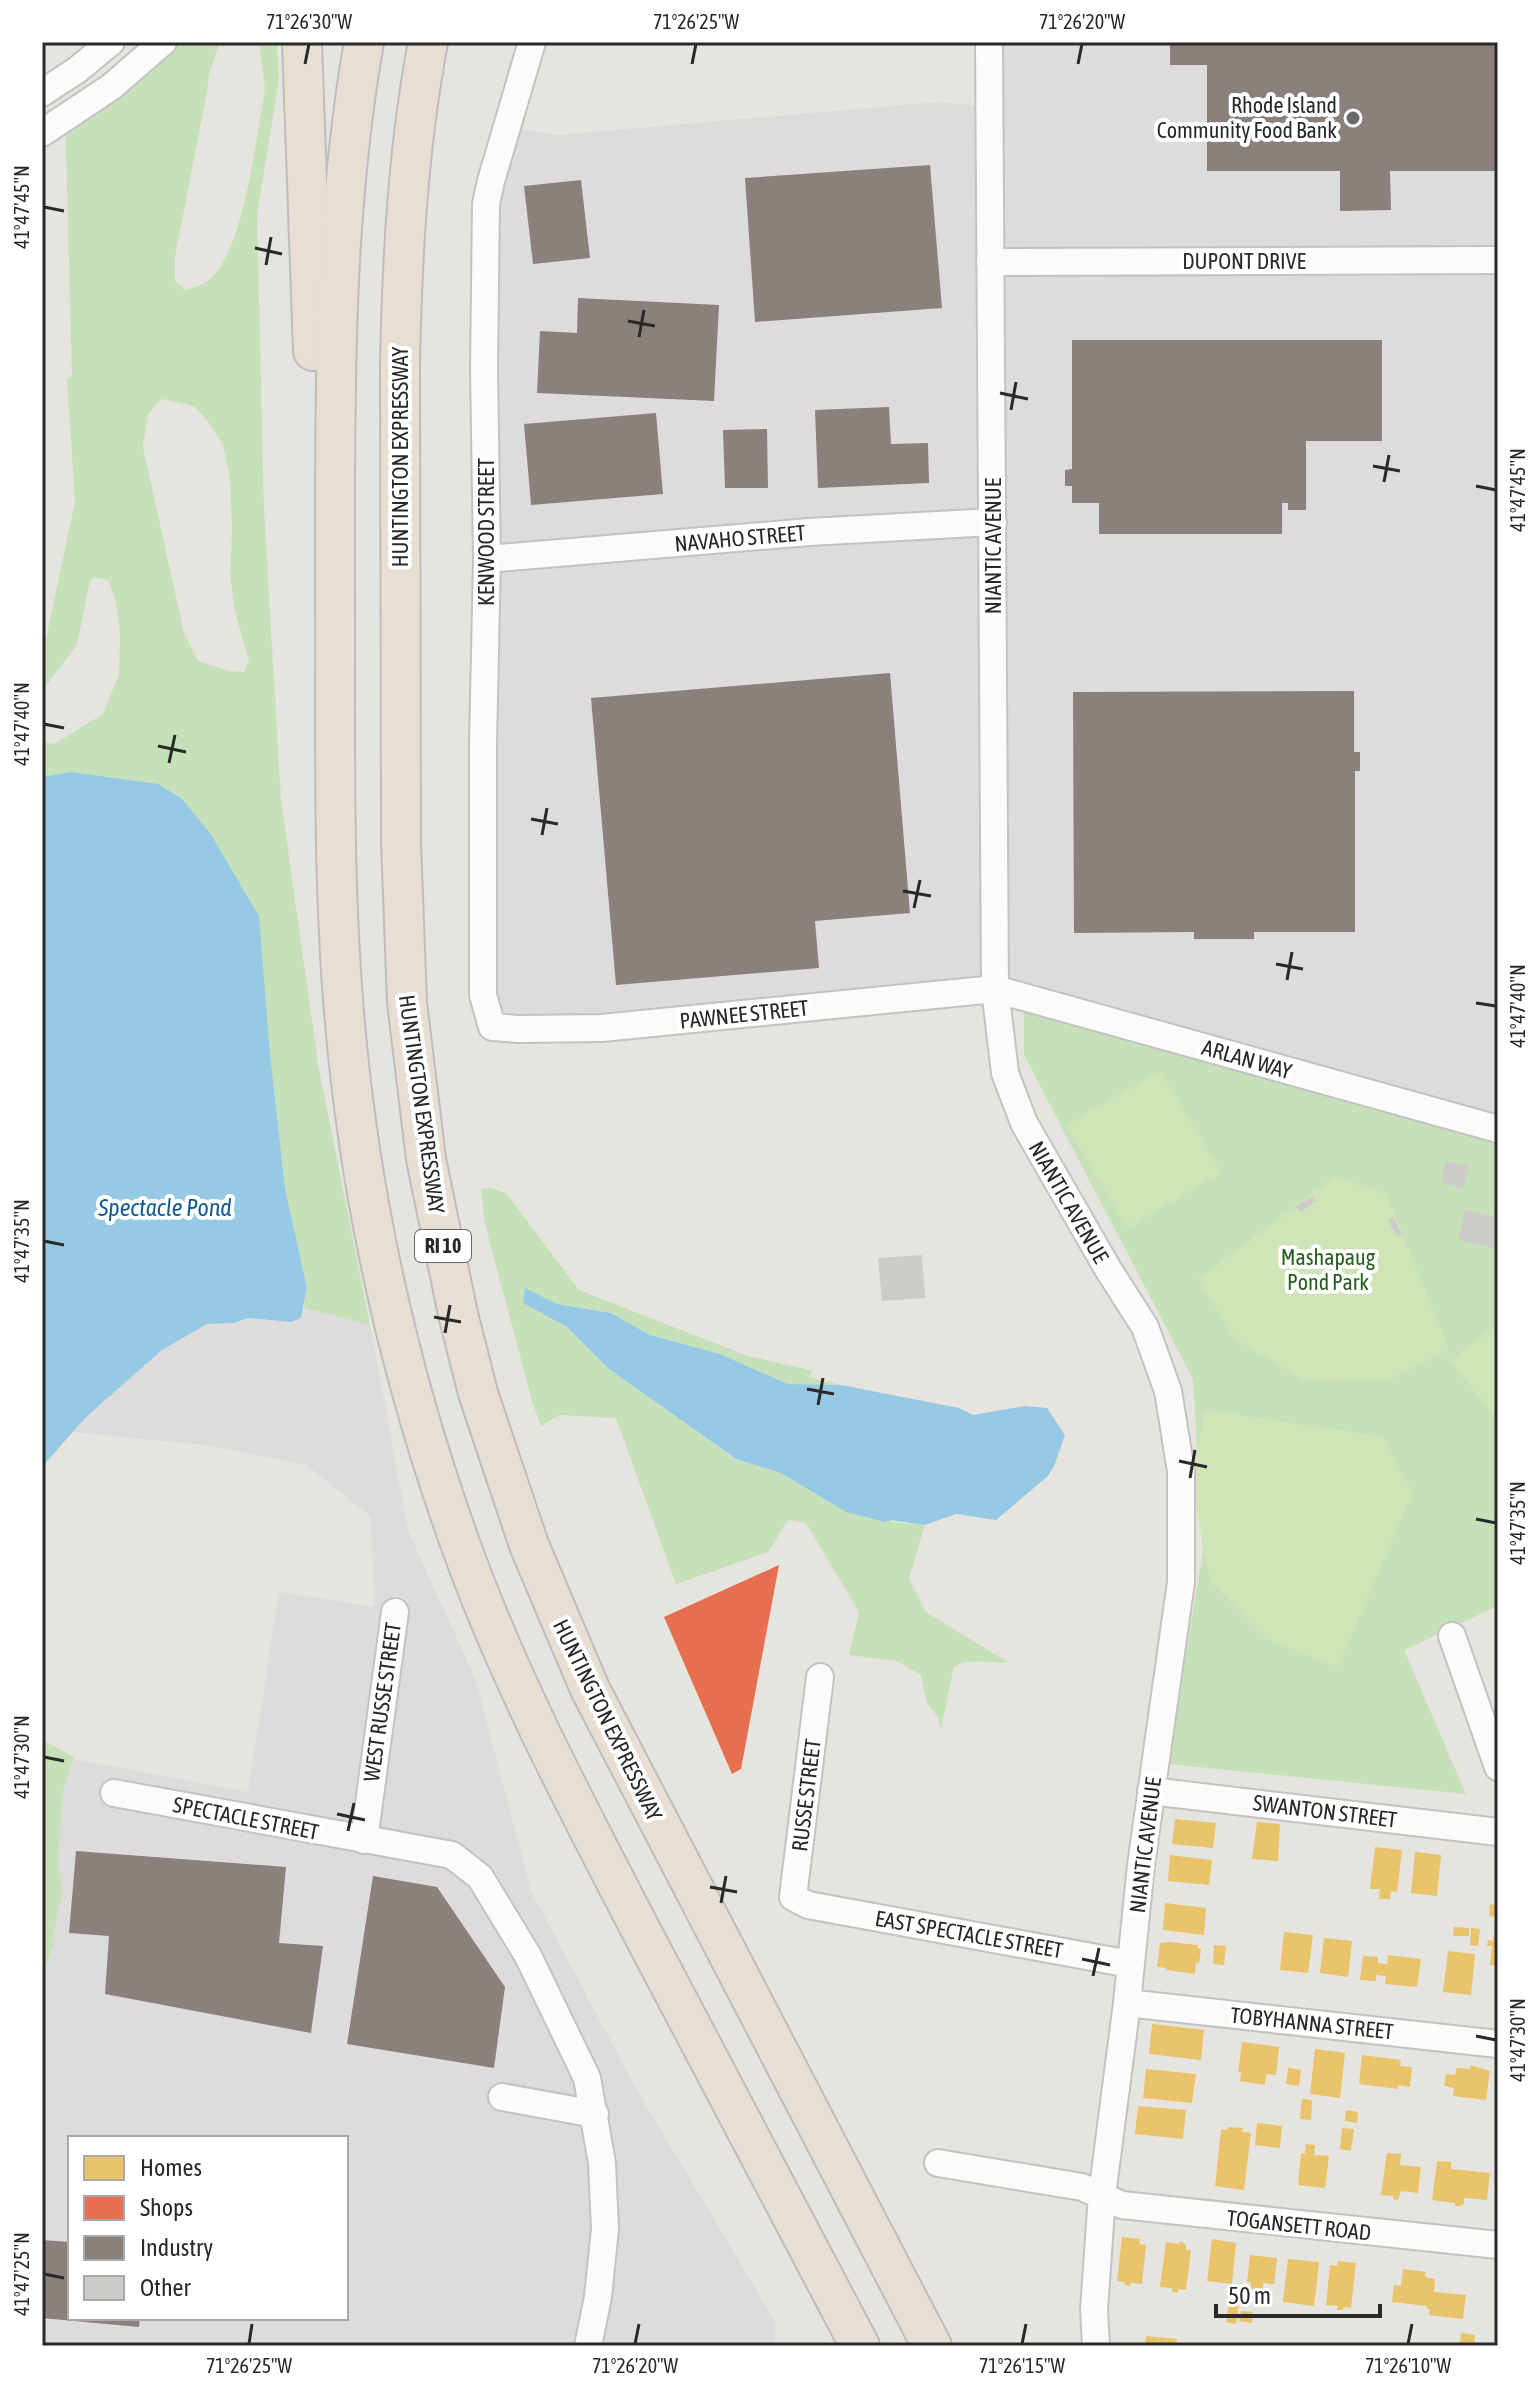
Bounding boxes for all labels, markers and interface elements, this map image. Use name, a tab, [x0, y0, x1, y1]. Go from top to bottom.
text: 71°26'30"W	[266, 10, 353, 33]
text: 71°26'25"W	[653, 10, 740, 33]
text: 71°26'20"W	[1039, 10, 1126, 33]
place label: Rhode Island Community Food Bank	[1157, 92, 1337, 143]
marker: Rhode Island Community Food Bank	[1344, 109, 1362, 127]
text: 41°47'45"N	[10, 165, 33, 249]
street label: DUPONT DRIVE	[1182, 248, 1306, 274]
street label: HUNTINGTON EXPRESSWAY	[387, 347, 413, 567]
text: 41°47'45"N	[1506, 448, 1529, 532]
street label: KENWOOD STREET	[473, 458, 499, 606]
street label: NIANTIC AVENUE	[980, 477, 1006, 614]
street label: NAVAHO STREET	[673, 519, 807, 557]
text: 41°47'40"N	[10, 682, 33, 766]
text: 41°47'40"N	[1506, 964, 1529, 1048]
street label: HUNTINGTON EXPRESSWAY	[394, 993, 450, 1215]
street label: PAWNEE STREET	[678, 994, 810, 1034]
street label: ARLAN WAY	[1199, 1034, 1295, 1084]
street label: NIANTIC AVENUE	[1024, 1136, 1115, 1268]
water label: Spectacle Pond	[97, 1194, 232, 1221]
text: 41°47'35"N	[10, 1199, 33, 1283]
road number: RI 10	[415, 1230, 471, 1262]
park label: Mashapaug Pond Park	[1281, 1244, 1376, 1295]
text: 41°47'35"N	[1506, 1481, 1529, 1565]
street label: HUNTINGTON EXPRESSWAY	[548, 1615, 668, 1825]
street label: WEST RUSSE STREET	[358, 1620, 406, 1783]
text: 41°47'30"N	[10, 1715, 33, 1799]
street label: RUSSE STREET	[786, 1737, 826, 1853]
street label: NIANTIC AVENUE	[1124, 1775, 1166, 1914]
street label: SWANTON STREET	[1252, 1789, 1399, 1833]
street label: SPECTACLE STREET	[171, 1791, 321, 1845]
street label: EAST SPECTACLE STREET	[873, 1905, 1065, 1963]
text: 41°47'30"N	[1506, 1998, 1529, 2082]
street label: TOBYHANNA STREET	[1229, 2002, 1395, 2045]
legend	[68, 2136, 348, 2320]
text: Homes	[140, 2154, 202, 2181]
text: Shops	[140, 2194, 193, 2221]
street label: TOGANSETT ROAD	[1225, 2204, 1373, 2246]
text: 41°47'25"N	[10, 2232, 33, 2316]
text: Industry	[140, 2234, 213, 2261]
scale bar	[1216, 2268, 1380, 2318]
text: Other	[140, 2274, 191, 2301]
text: 50 m	[1228, 2282, 1271, 2309]
text: 71°26'25"W	[206, 2354, 293, 2377]
text: 71°26'20"W	[592, 2354, 679, 2377]
text: 71°26'15"W	[979, 2354, 1066, 2377]
text: 71°26'10"W	[1365, 2354, 1452, 2377]

